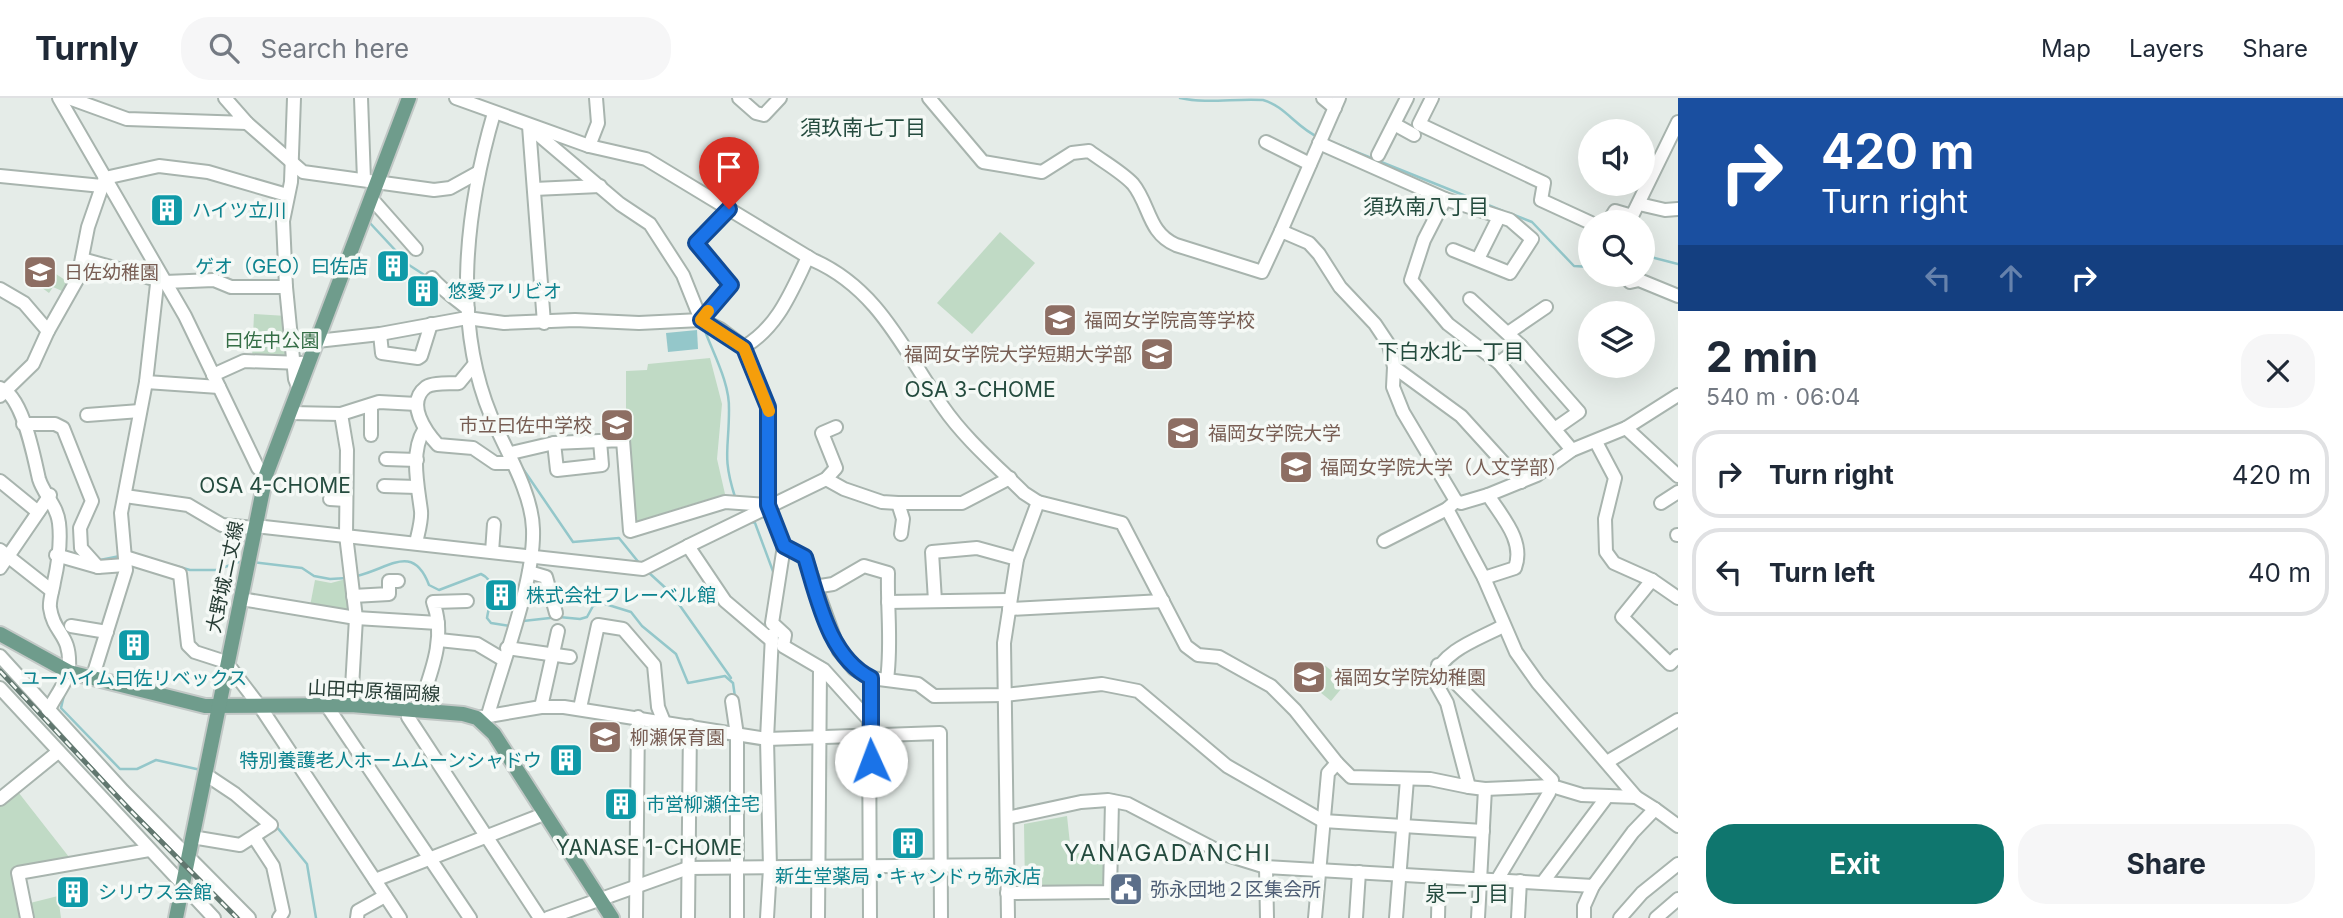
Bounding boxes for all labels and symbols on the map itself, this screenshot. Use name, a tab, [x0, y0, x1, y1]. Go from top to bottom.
district label: 須玖南七丁目	[800, 115, 926, 140]
pin	[699, 137, 759, 209]
building icon: ハイツ立川	[148, 191, 186, 229]
district label: 須玖南八丁目	[1363, 194, 1489, 219]
place label: ハイツ立川	[192, 199, 287, 222]
building icon: ゲオ（GEO）曰佐店	[374, 247, 412, 285]
school or university icon: 日佐幼稚園	[21, 253, 59, 291]
place label: ゲオ（GEO）曰佐店	[195, 255, 368, 278]
place label: 日佐幼稚園	[64, 261, 159, 284]
building icon: 悠愛アリビオ	[404, 272, 442, 310]
place label: 悠愛アリビオ	[448, 280, 562, 303]
school or university icon: 福岡女学院高等学校	[1041, 301, 1079, 339]
place label: 福岡女学院高等学校	[1084, 309, 1255, 332]
park label: 曰佐中公園	[224, 329, 320, 352]
school or university icon: 福岡女学院大学短期大学部	[1138, 335, 1176, 373]
district label: 下白水北一丁目	[1378, 339, 1525, 364]
place label: 福岡女学院大学短期大学部	[904, 343, 1132, 366]
district label: OSA 3-CHOME	[904, 377, 1056, 402]
school or university icon: 市立曰佐中学校	[598, 406, 636, 444]
place label: 市立曰佐中学校	[459, 414, 592, 437]
school or university icon: 福岡女学院大学	[1164, 414, 1202, 452]
place label: 福岡女学院大学	[1208, 422, 1341, 445]
school or university icon: 福岡女学院大学（人文学部）	[1277, 448, 1315, 486]
place label: 福岡女学院大学（人文学部）	[1320, 456, 1567, 479]
district label: OSA 4-CHOME	[199, 473, 351, 498]
street label: 大野城二丈線	[202, 519, 248, 635]
building icon: 株式会社フレーベル館	[482, 576, 520, 614]
place label: 株式会社フレーベル館	[526, 584, 716, 607]
building icon: ユーハイム曰佐リベックス	[115, 626, 153, 664]
school or university icon: 福岡女学院幼稚園	[1290, 658, 1328, 696]
place label: 福岡女学院幼稚園	[1334, 666, 1486, 689]
place label: ユーハイム曰佐リベックス	[21, 667, 247, 690]
street label: 山田中原福岡線	[307, 676, 441, 706]
school or university icon: 柳瀬保育園	[586, 718, 624, 756]
position arrow	[834, 724, 908, 798]
place label: 柳瀬保育園	[630, 726, 725, 749]
building icon: 特別養護老人ホームムーンシャドウ	[547, 741, 585, 779]
place label: 特別養護老人ホームムーンシャドウ	[240, 749, 542, 772]
building icon: 市営柳瀬住宅	[602, 785, 640, 823]
place label: 市営柳瀬住宅	[646, 793, 760, 816]
building icon: 新生堂薬局・キャンドゥ弥永店	[889, 824, 927, 862]
district label: YANASE 1-CHOME	[556, 835, 742, 860]
district label: YANAGADANCHI	[1064, 839, 1272, 867]
place label: 新生堂薬局・キャンドゥ弥永店	[775, 865, 1041, 888]
public building icon: 弥永団地２区集会所	[1107, 870, 1145, 908]
building icon: シリウス会館	[54, 873, 92, 911]
place label: 弥永団地２区集会所	[1150, 878, 1321, 901]
place label: シリウス会館	[98, 881, 212, 904]
district label: 泉一丁目	[1425, 881, 1509, 906]

